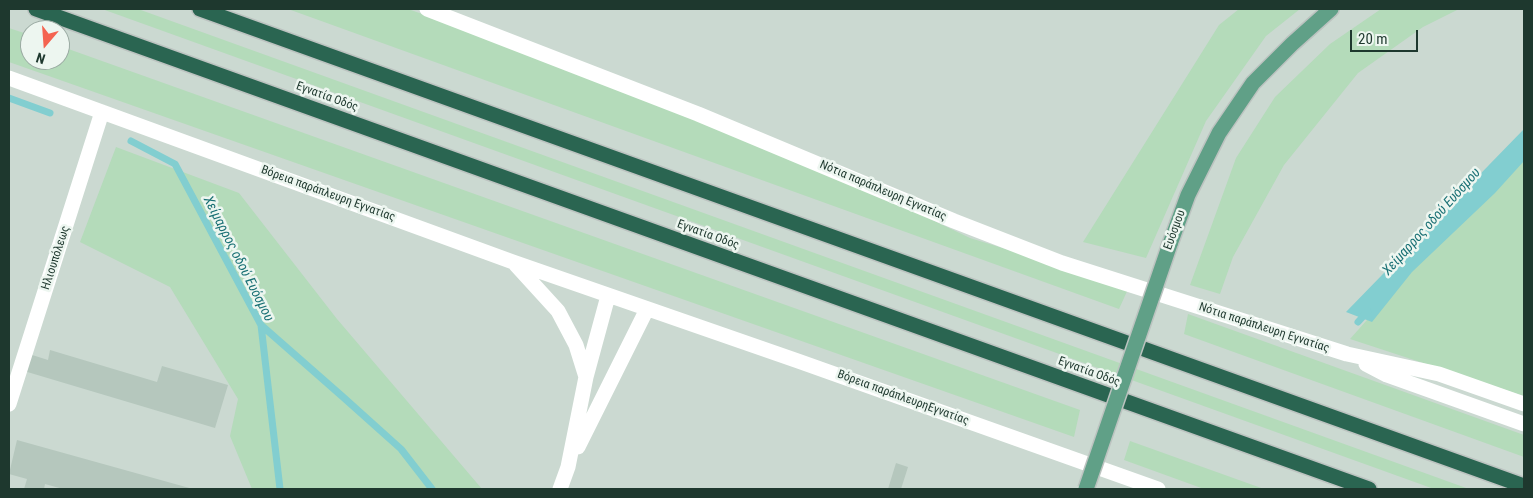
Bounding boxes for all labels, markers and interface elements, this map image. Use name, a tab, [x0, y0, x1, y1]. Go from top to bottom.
north arrow	[20, 20, 70, 70]
scale bar	[1353, 20, 1420, 52]
text: 20 m	[1358, 30, 1388, 48]
text: N	[34, 49, 47, 67]
street label: Εγνατία Οδός	[294, 79, 360, 115]
street label: Νότια παράπλευρη Εγνατίας	[817, 158, 949, 224]
street label: Βόρεια παράπλευρη Εγνατίας	[259, 163, 397, 225]
water label: Χείμαρρος οδού Ευόσμου	[1379, 165, 1485, 279]
water label: Χείμαρρος οδού Ευόσμου	[199, 194, 277, 324]
street label: Ευόσμου	[1161, 208, 1189, 252]
street label: Εγνατία Οδός	[675, 217, 741, 253]
street label: Ηλιουπόλεως	[39, 224, 73, 292]
street label: Νότια παράπλευρη Εγνατίας	[1197, 300, 1331, 356]
street label: Εγνατία Οδός	[1056, 354, 1122, 390]
street label: Βόρεια παράπλευρηΕγνατίας	[835, 367, 971, 429]

